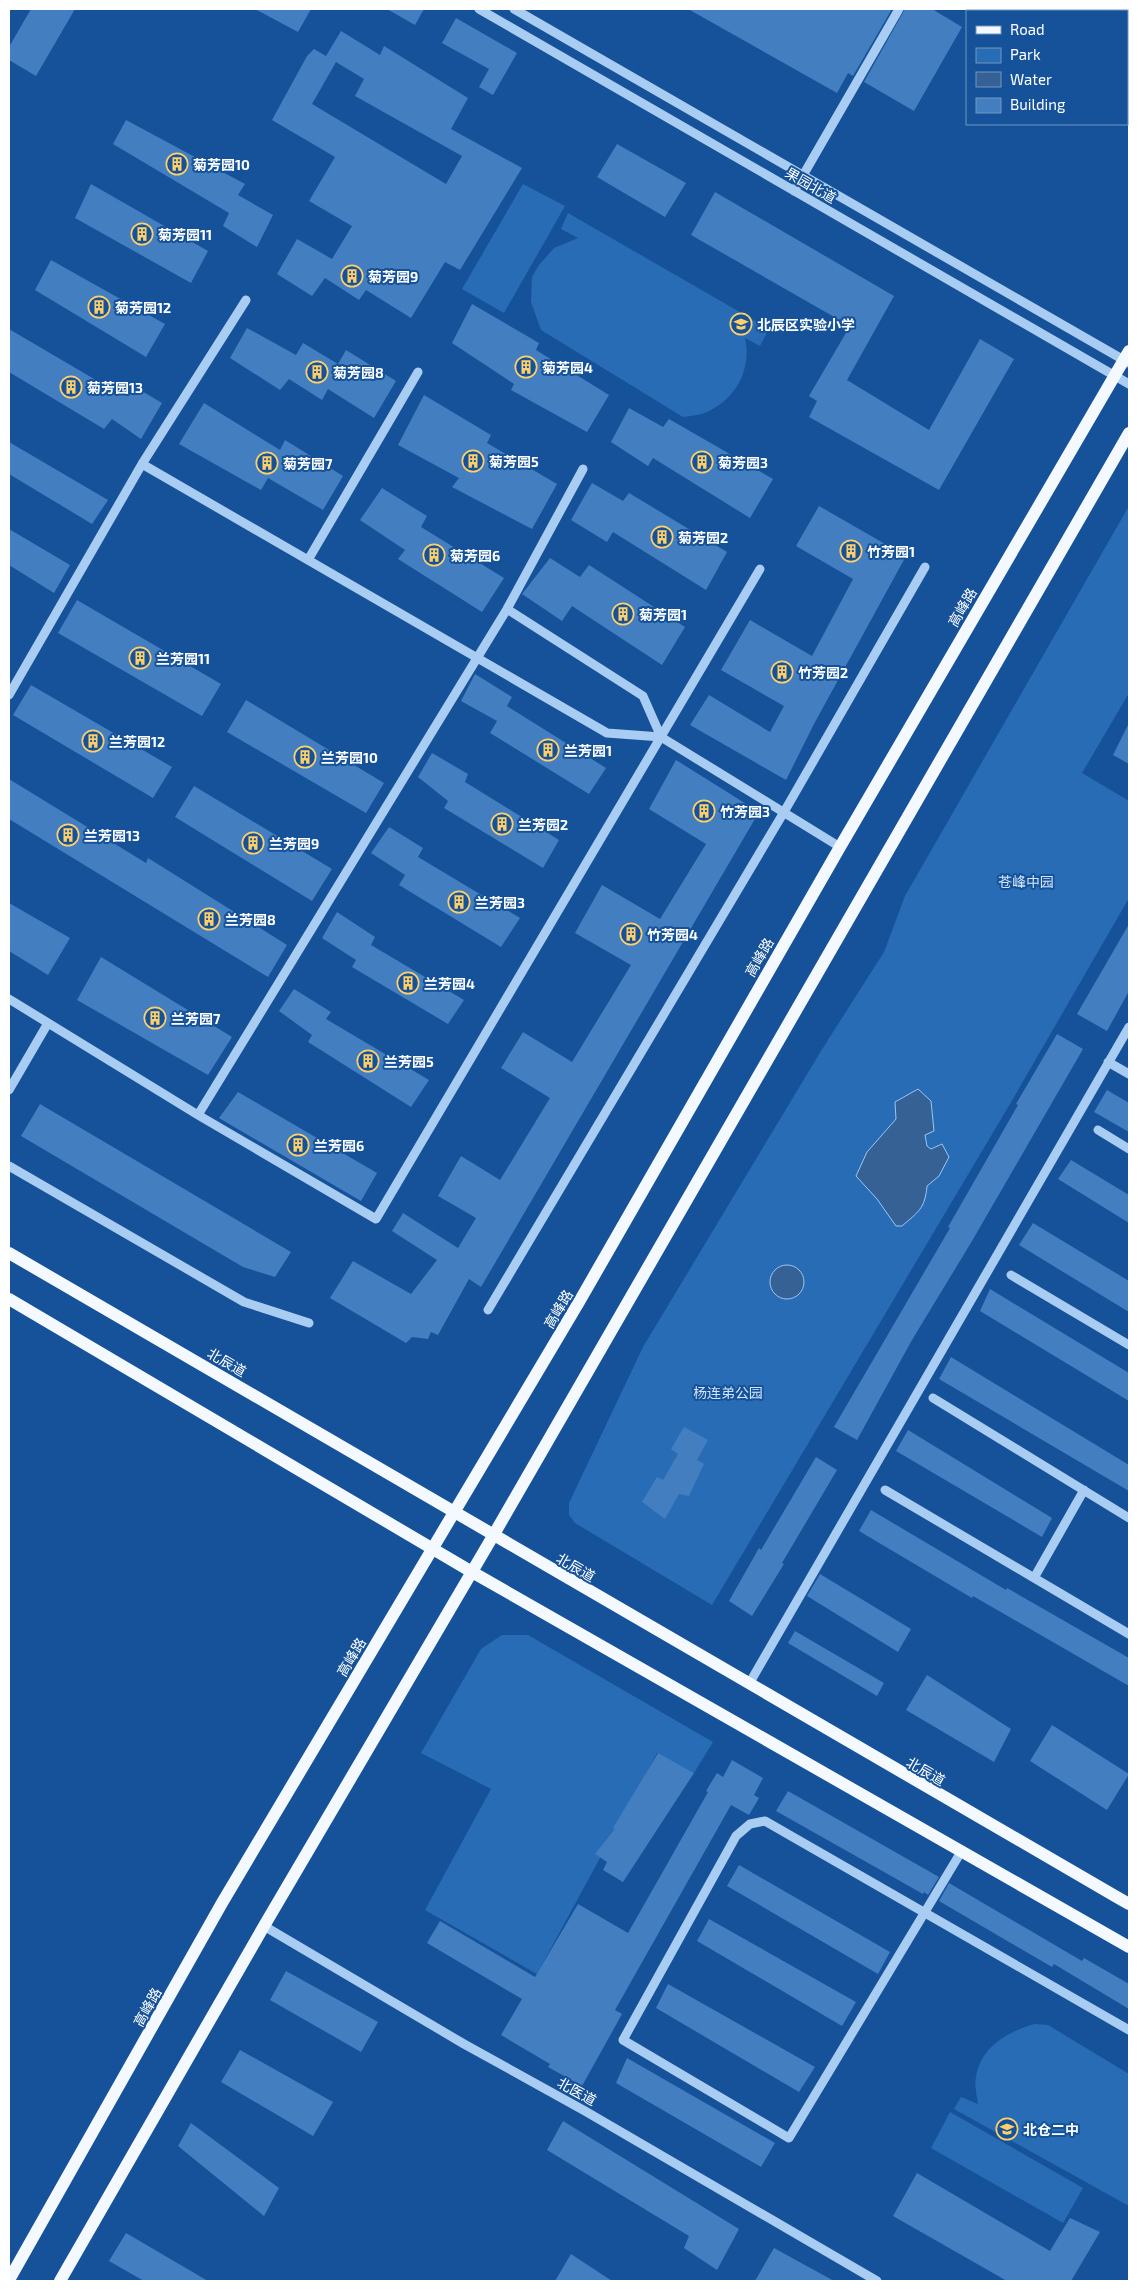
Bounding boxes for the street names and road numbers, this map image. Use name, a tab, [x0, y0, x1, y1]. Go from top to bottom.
street label: 果园北道	[783, 164, 839, 206]
street label: 高峰路	[944, 585, 980, 629]
street label: 高峰路	[741, 935, 777, 979]
street label: 高峰路	[540, 1287, 576, 1331]
street label: 北辰道	[205, 1344, 249, 1380]
street label: 北辰道	[554, 1549, 598, 1585]
street label: 高峰路	[333, 1635, 369, 1679]
street label: 北辰道	[904, 1753, 948, 1789]
street label: 高峰路	[129, 1985, 165, 2029]
street label: 北医道	[555, 2073, 599, 2109]

